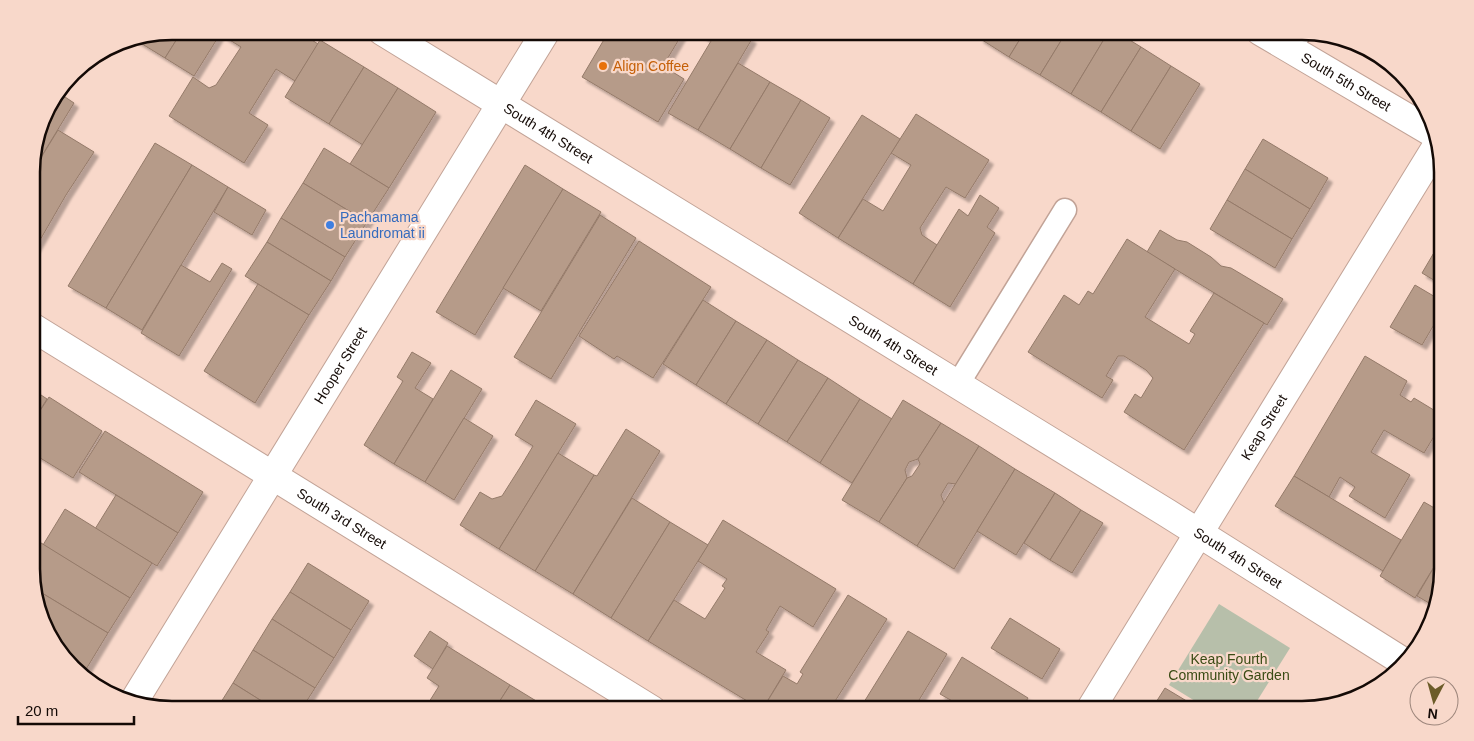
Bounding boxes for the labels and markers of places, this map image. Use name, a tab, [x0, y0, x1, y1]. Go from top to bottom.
place label: Align Coffee	[613, 58, 689, 74]
marker: Align Coffee	[597, 60, 609, 72]
place label: Pachamama Laundromat ii	[340, 209, 425, 241]
marker: Pachamama Laundromat ii	[324, 219, 336, 231]

